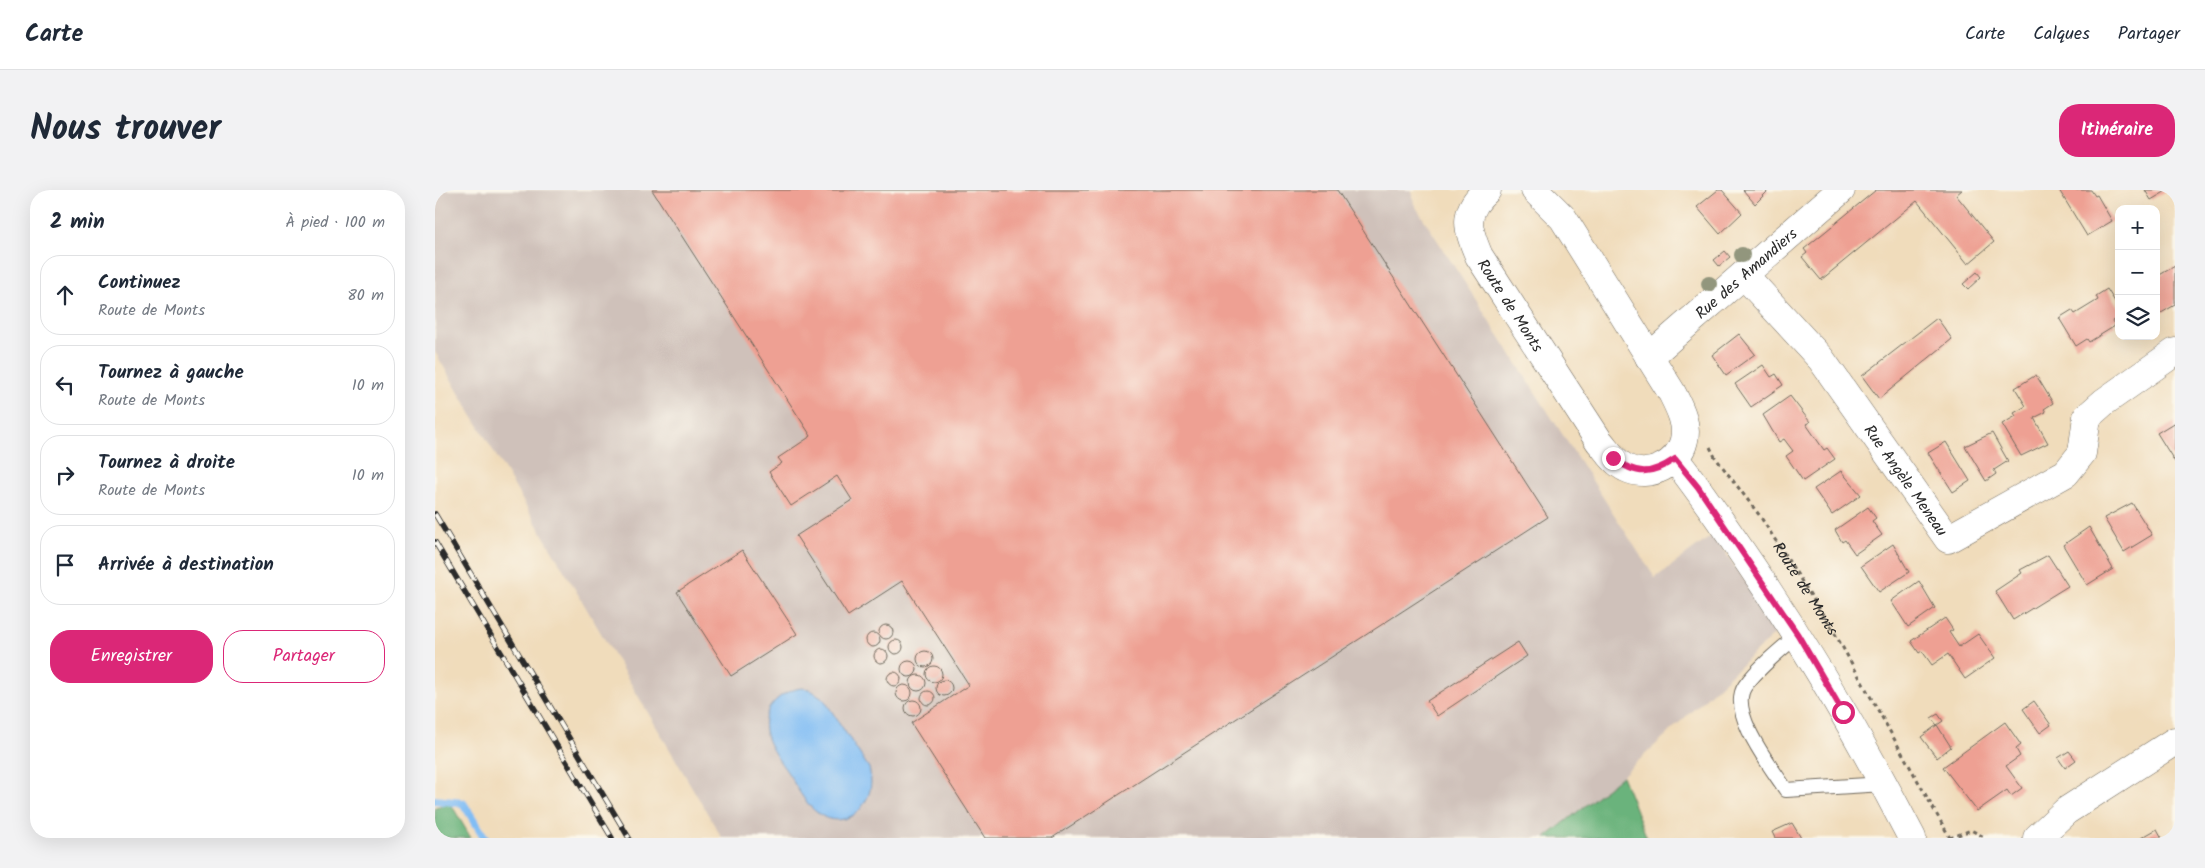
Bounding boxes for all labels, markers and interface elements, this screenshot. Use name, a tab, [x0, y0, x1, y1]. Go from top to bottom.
text: Carte	[25, 15, 83, 54]
text: Carte	[1965, 20, 2005, 49]
text: Calques	[2033, 20, 2090, 49]
text: Partager	[2118, 20, 2180, 49]
text: Nous trouver	[30, 102, 221, 158]
button: Itinéraire	[2059, 104, 2175, 157]
map controls	[2115, 205, 2160, 340]
button: +	[2115, 205, 2160, 250]
text: 2 min	[50, 206, 105, 239]
text: À pied · 100 m	[285, 210, 385, 235]
street label: Rue des Amandiers	[1690, 222, 1803, 326]
button: −	[2115, 250, 2160, 295]
street label: Route de Monts	[1470, 254, 1549, 358]
text: Continuez	[98, 268, 181, 298]
icon: ahead	[51, 281, 79, 309]
text: 80 m	[347, 283, 384, 308]
button: layers	[2115, 295, 2160, 340]
text: Route de Monts	[98, 298, 205, 323]
text: Tournez à gauche	[98, 358, 244, 388]
icon: left	[51, 371, 79, 399]
text: 10 m	[352, 373, 384, 398]
text: Route de Monts	[98, 388, 205, 413]
street label: Rue Angèle Meneau	[1857, 420, 1954, 542]
route end	[1602, 447, 1625, 470]
text: Tournez à droite	[98, 448, 235, 478]
icon: right	[51, 461, 79, 489]
text: 10 m	[352, 463, 384, 488]
text: Route de Monts	[98, 478, 205, 503]
street label: Route de Monts	[1765, 537, 1844, 641]
text: Arrivée à destination	[98, 550, 274, 580]
icon: arrive	[51, 551, 79, 579]
button: Enregistrer	[50, 630, 213, 683]
button: Partager	[223, 630, 385, 683]
route start	[1832, 701, 1855, 724]

